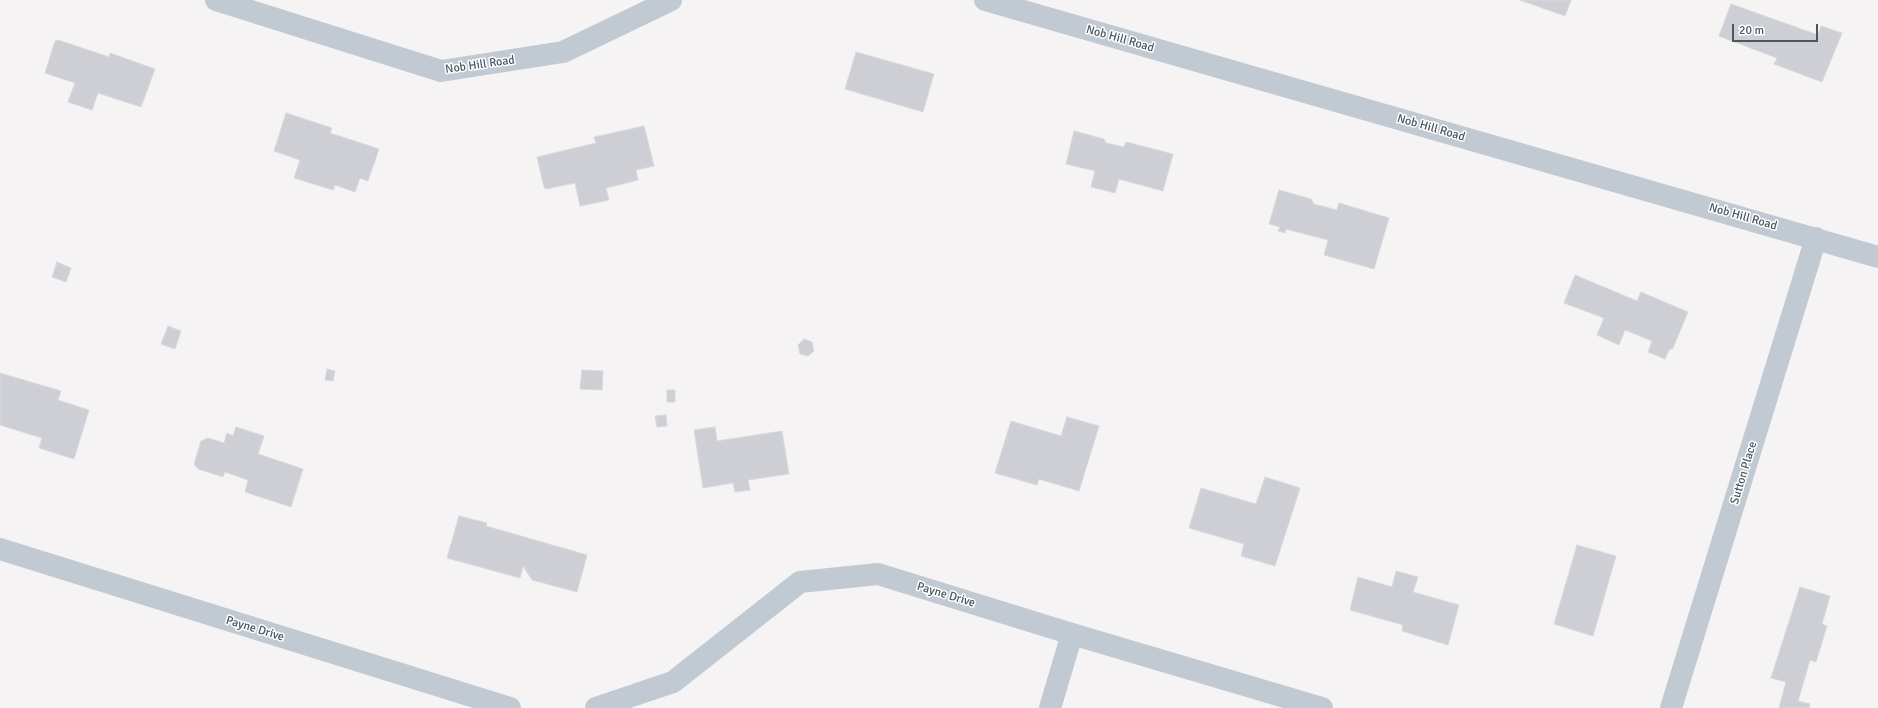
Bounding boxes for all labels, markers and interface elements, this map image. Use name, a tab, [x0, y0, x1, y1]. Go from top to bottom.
scale bar	[1734, 16, 1820, 42]
street label: Nob Hill Road	[1084, 22, 1156, 56]
text: 20 m	[1739, 23, 1764, 38]
street label: Nob Hill Road	[444, 53, 516, 77]
street label: Nob Hill Road	[1395, 111, 1467, 145]
street label: Nob Hill Road	[1707, 200, 1779, 234]
street label: Sutton Place	[1728, 440, 1760, 506]
street label: Payne Drive	[915, 579, 977, 611]
street label: Payne Drive	[224, 613, 286, 645]

